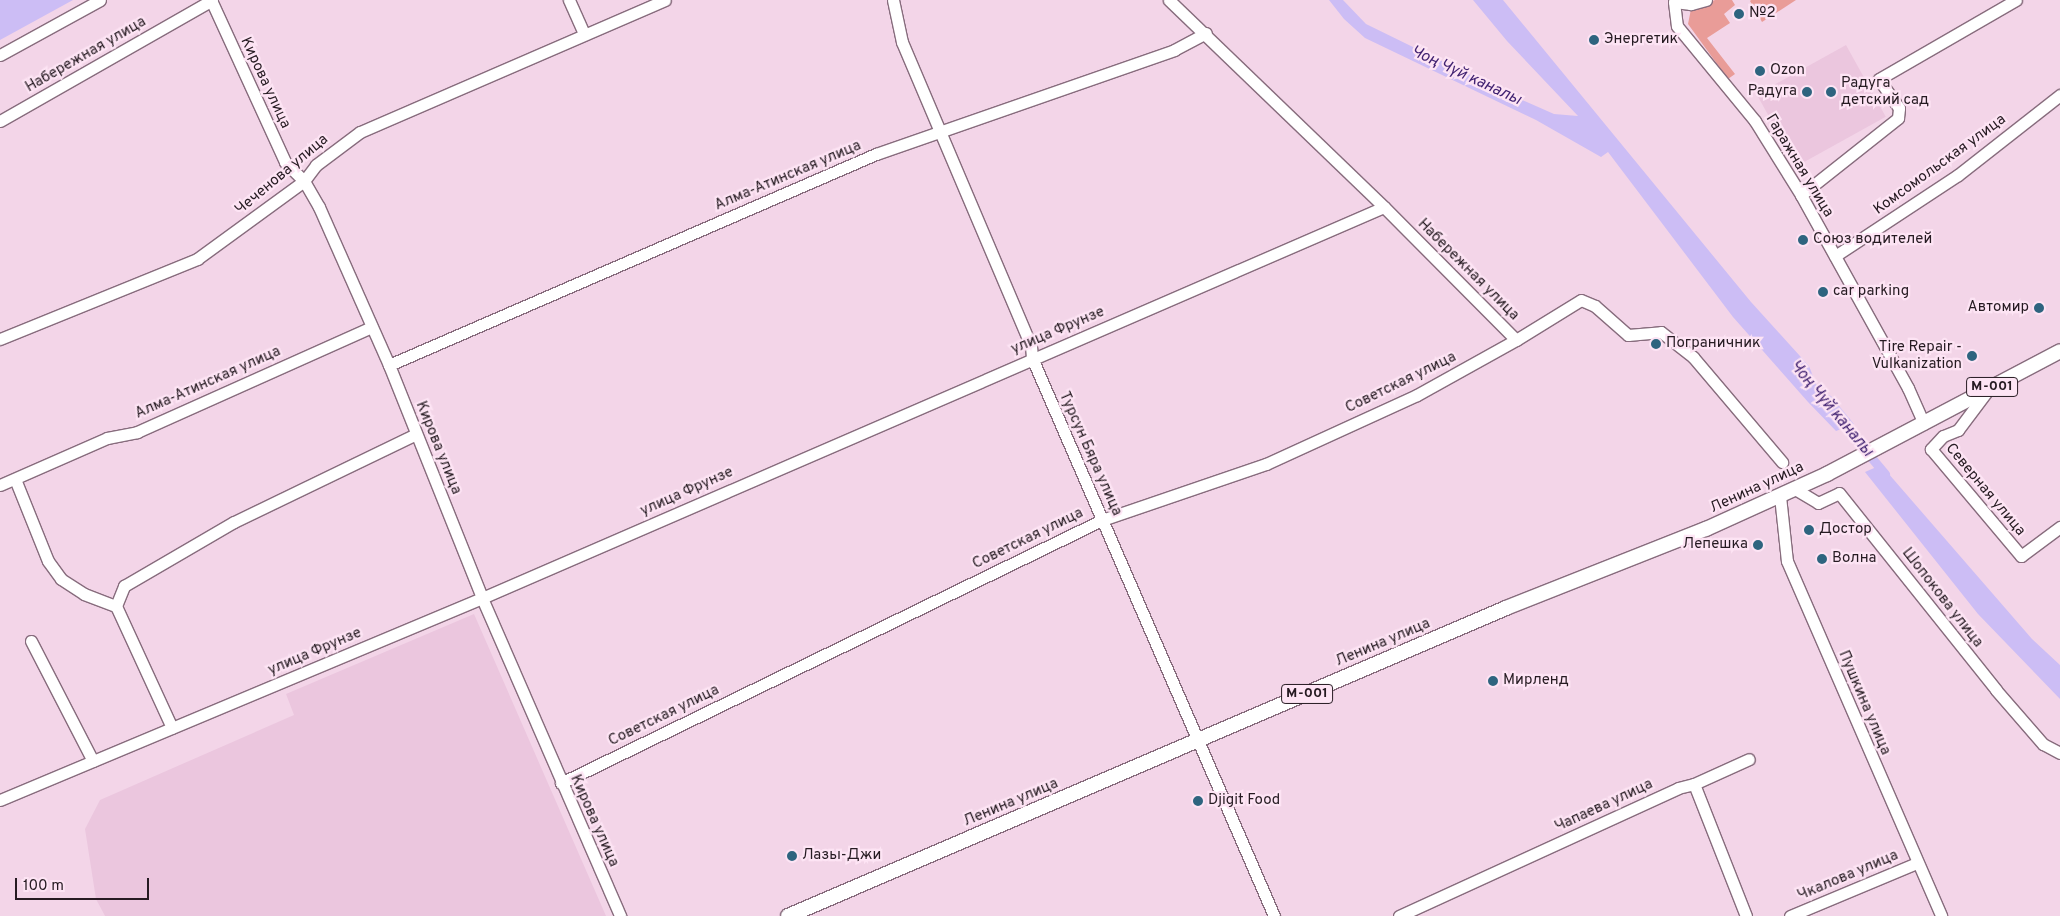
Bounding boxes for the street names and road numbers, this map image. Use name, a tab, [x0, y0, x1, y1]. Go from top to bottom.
street label: Набережная улица	[23, 13, 149, 97]
street label: Кирова улица	[236, 34, 294, 132]
street label: Гаражная улица	[1761, 111, 1837, 221]
street label: Комсомольская улица	[1870, 111, 2010, 219]
street label: Чеченова улица	[232, 131, 332, 219]
street label: Алма-Атинская улица	[712, 137, 864, 215]
street label: Набережная улица	[1414, 216, 1522, 324]
street label: улица Фрунзе	[1008, 303, 1108, 359]
street label: Алма-Атинская улица	[132, 343, 284, 423]
street label: Советская улица	[1343, 348, 1459, 418]
road number: М-001	[1966, 376, 2018, 398]
street label: Турсун Бяра улица	[1055, 389, 1125, 519]
street label: Кирова улица	[411, 399, 465, 497]
street label: Северная улица	[1941, 440, 2029, 540]
street label: Ленина улица	[1707, 458, 1807, 518]
street label: улица Фрунзе	[638, 463, 736, 521]
street label: Советская улица	[970, 504, 1086, 574]
street label: Шопокова улица	[1898, 545, 1986, 651]
street label: Ленина улица	[1333, 615, 1433, 671]
street label: улица Фрунзе	[265, 624, 365, 680]
street label: Пушкина улица	[1834, 648, 1894, 758]
street label: Советская улица	[606, 681, 722, 751]
road number: М-001	[1281, 682, 1333, 706]
street label: Кирова улица	[566, 772, 622, 870]
street label: Ленина улица	[961, 775, 1061, 831]
street label: Чапаева улица	[1552, 775, 1656, 837]
street label: Чкалова улица	[1795, 847, 1901, 905]

